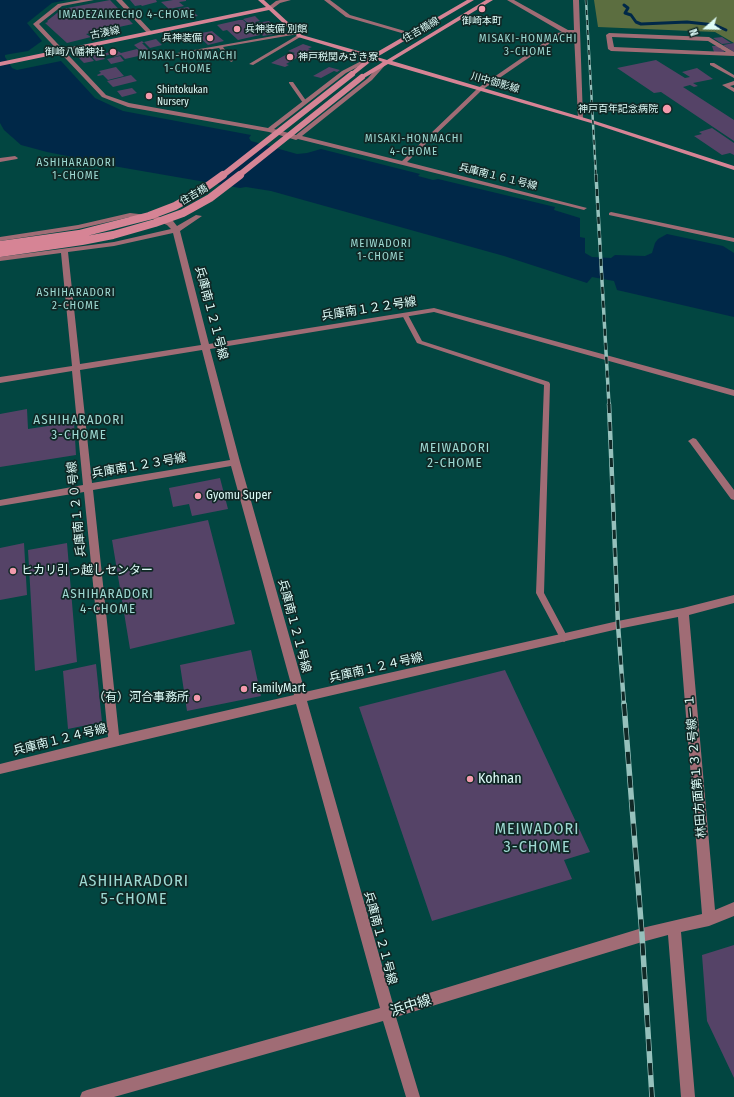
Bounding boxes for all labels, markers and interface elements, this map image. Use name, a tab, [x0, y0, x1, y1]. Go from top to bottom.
marker: 御崎本町	[477, 4, 487, 14]
district label: IMADEZAIKECHO 4-CHOME	[59, 8, 195, 22]
north arrow	[686, 8, 726, 48]
street label: 住吉橋線	[401, 15, 441, 45]
place label: 御崎本町	[462, 15, 502, 27]
place label: 兵神装備 別館	[245, 23, 307, 35]
street label: 古湊線	[89, 24, 121, 42]
marker: 兵神装備 別館	[232, 24, 242, 34]
text: N	[687, 27, 701, 38]
place label: 兵神装備	[162, 32, 202, 44]
district label: MISAKI-HONMACHI 3-CHOME	[479, 32, 577, 58]
marker: 兵神装備	[205, 33, 215, 43]
place label: 御崎八幡神社	[45, 46, 105, 58]
marker: 御崎八幡神社	[108, 47, 118, 57]
district label: MISAKI-HONMACHI 1-CHOME	[139, 49, 237, 75]
place label: 神戸税関みさき寮	[298, 51, 378, 63]
marker: 神戸税関みさき寮	[285, 52, 295, 62]
street label: 川中御影線	[469, 70, 521, 96]
place label: Shintokukan Nursery	[157, 84, 208, 108]
marker: Shintokukan Nursery	[144, 91, 154, 101]
place label: 神戸百年記念病院	[578, 103, 658, 115]
marker: 神戸百年記念病院	[661, 103, 673, 115]
district label: MISAKI-HONMACHI 4-CHOME	[365, 132, 463, 158]
district label: ASHIHARADORI 1-CHOME	[36, 156, 116, 182]
street label: 兵庫南１６１号線	[458, 162, 538, 192]
street label: 住吉橋	[178, 182, 210, 208]
district label: MEIWADORI 1-CHOME	[350, 237, 412, 263]
street label: 兵庫南１２１号線	[192, 265, 230, 361]
district label: ASHIHARADORI 2-CHOME	[36, 286, 116, 312]
street label: 兵庫南１２２号線	[320, 294, 418, 324]
district label: ASHIHARADORI 3-CHOME	[33, 412, 125, 443]
district label: MEIWADORI 2-CHOME	[420, 440, 490, 471]
street label: 兵庫南１２３号線	[90, 451, 188, 481]
street label: 兵庫南１２０号線	[65, 461, 89, 557]
place label: Gyomu Super	[206, 489, 272, 503]
marker: Gyomu Super	[193, 491, 203, 501]
place label: ヒカリ引っ越しセンター	[21, 564, 153, 578]
marker: ヒカリ引っ越しセンター	[8, 566, 18, 576]
street label: 兵庫南１２１号線	[275, 578, 313, 674]
district label: ASHIHARADORI 4-CHOME	[62, 586, 154, 617]
street label: 兵庫南１２４号線	[328, 650, 424, 686]
place label: FamilyMart	[252, 682, 306, 696]
marker: FamilyMart	[239, 684, 249, 694]
place label: （有）河合事務所	[93, 691, 189, 705]
marker: （有）河合事務所	[192, 693, 202, 703]
street label: 林田方面第１３２号線－１	[683, 694, 709, 838]
street label: 兵庫南１２４号線	[12, 721, 108, 759]
place label: Kohnan	[478, 771, 522, 787]
marker: Kohnan	[465, 774, 475, 784]
district label: MEIWADORI 3-CHOME	[495, 820, 579, 858]
district label: ASHIHARADORI 5-CHOME	[79, 872, 189, 910]
street label: 兵庫南１２１号線	[361, 890, 399, 986]
street label: 浜中線	[388, 992, 434, 1020]

